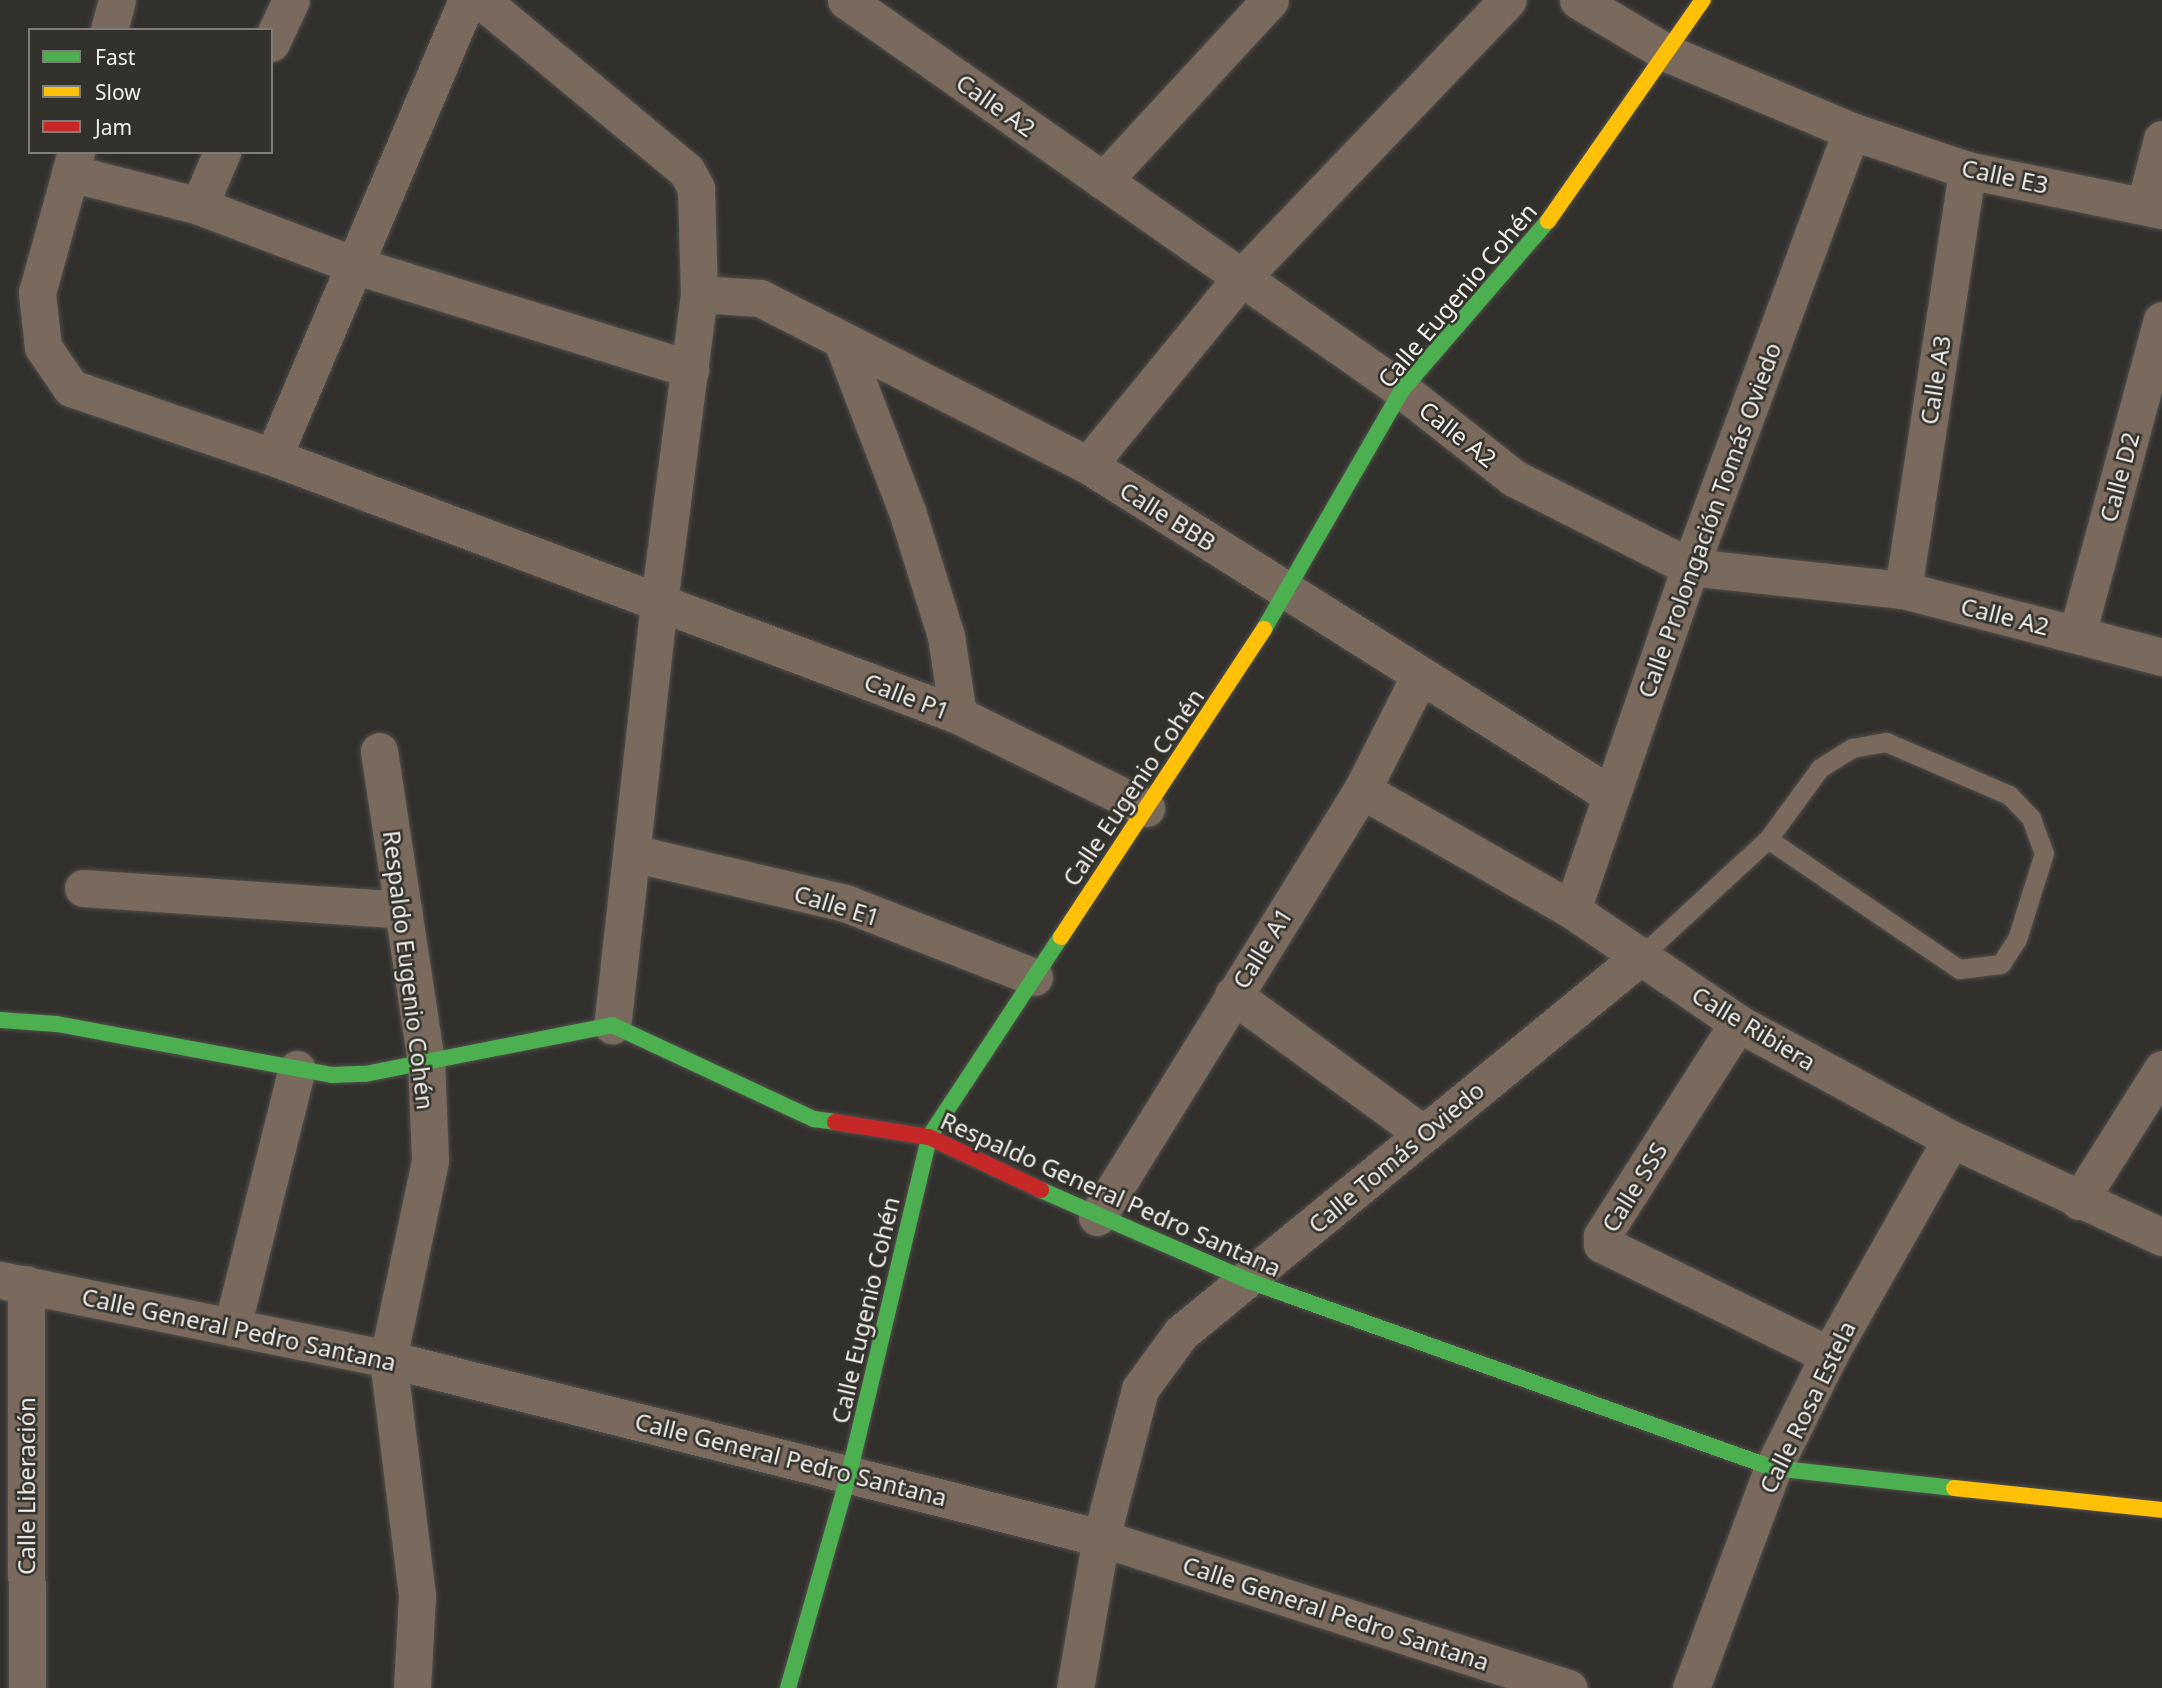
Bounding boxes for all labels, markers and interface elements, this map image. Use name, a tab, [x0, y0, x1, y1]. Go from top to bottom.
legend	[28, 28, 273, 154]
text: Fast	[95, 43, 135, 71]
street label: Calle A2	[951, 67, 1041, 143]
text: Slow	[95, 78, 141, 106]
text: Jam	[95, 113, 132, 141]
street label: Calle E3	[1959, 153, 2051, 199]
street label: Calle Eugenio Cohén	[1371, 197, 1543, 393]
street label: Calle A3	[1914, 333, 1956, 427]
street label: Calle Prolongación Tomás Oviedo	[1631, 338, 1787, 702]
street label: Calle A2	[1414, 395, 1502, 473]
street label: Calle D2	[2093, 429, 2145, 525]
street label: Calle BBB	[1115, 475, 1221, 557]
street label: Calle A2	[1958, 591, 2052, 641]
street label: Calle P1	[860, 667, 954, 725]
street label: Calle Eugenio Cohén	[1056, 683, 1210, 891]
street label: Respaldo Eugenio Cohén	[378, 829, 440, 1111]
street label: Calle E1	[791, 878, 883, 932]
street label: Calle A1	[1226, 902, 1298, 994]
street label: Calle Ribiera	[1687, 980, 1821, 1076]
street label: Calle Tomás Oviedo	[1302, 1075, 1490, 1239]
street label: Respaldo General Pedro Santana	[936, 1106, 1286, 1282]
street label: Calle SSS	[1595, 1137, 1673, 1237]
street label: Calle Eugenio Cohén	[825, 1194, 905, 1426]
street label: Calle General Pedro Santana	[79, 1282, 399, 1376]
street label: Calle Rosa Estela	[1753, 1316, 1861, 1498]
street label: Calle Liberación	[12, 1397, 40, 1575]
street label: Calle General Pedro Santana	[632, 1406, 950, 1512]
street label: Calle General Pedro Santana	[1179, 1550, 1493, 1676]

